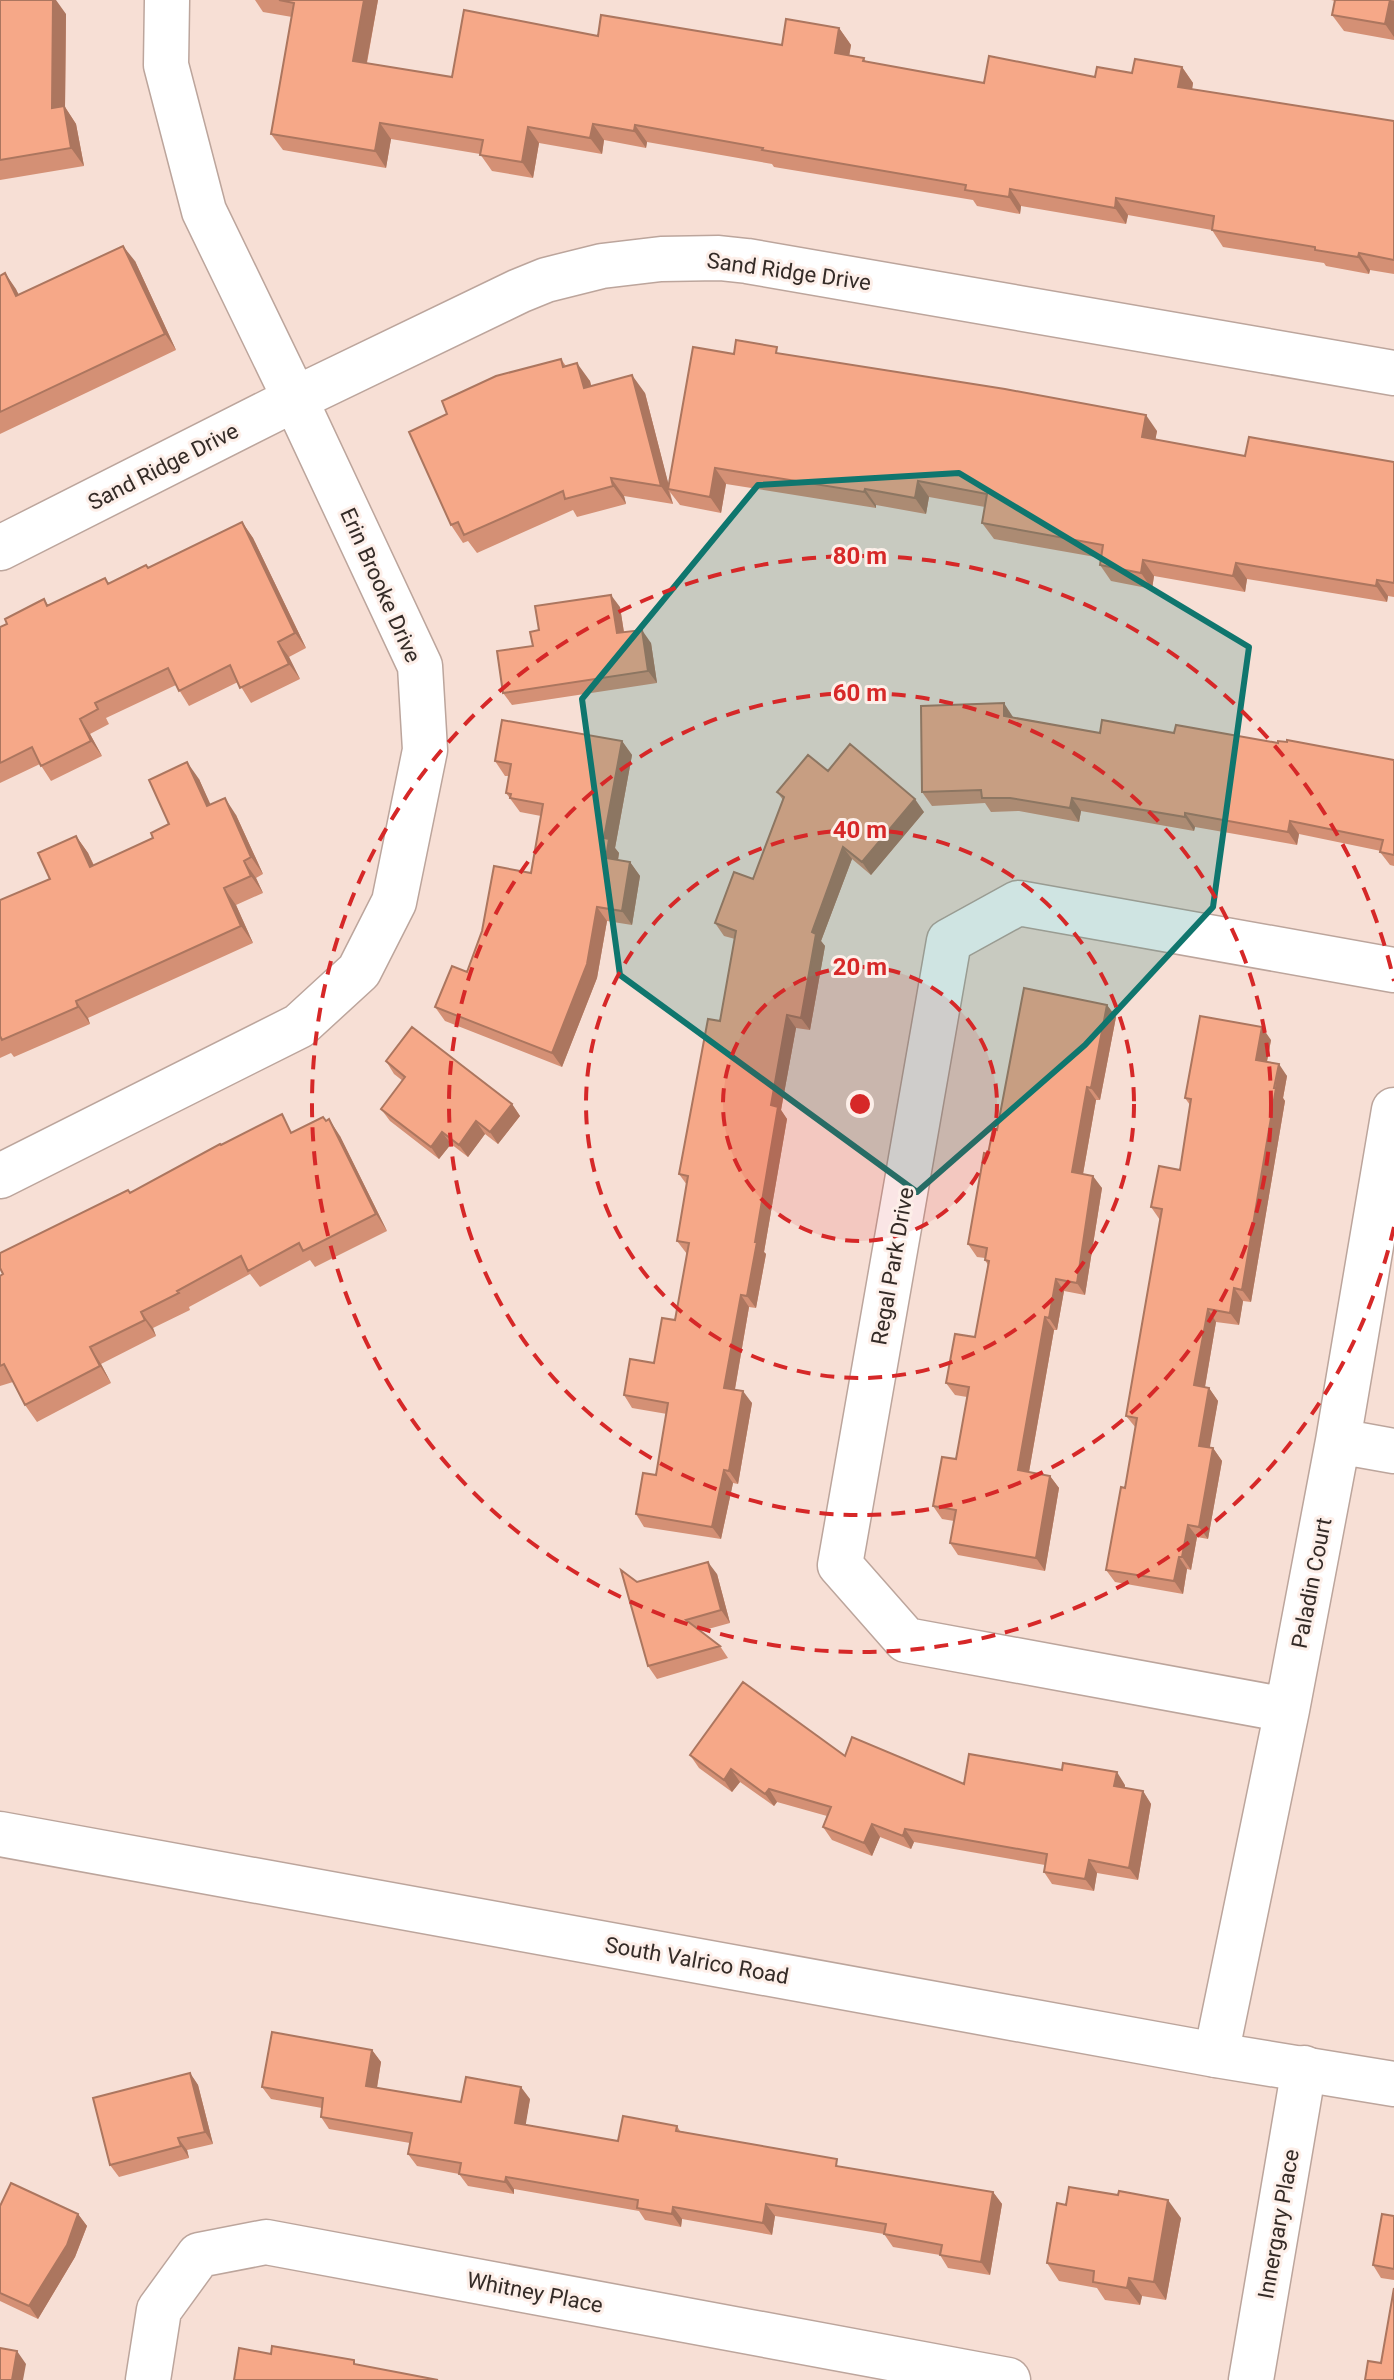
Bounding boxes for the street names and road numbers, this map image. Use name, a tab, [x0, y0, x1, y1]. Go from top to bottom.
street label: Sand Ridge Drive	[705, 248, 872, 295]
street label: Sand Ridge Drive	[84, 418, 243, 515]
street label: Erin Brooke Drive	[335, 504, 426, 666]
street label: Regal Park Drive	[866, 1185, 919, 1347]
street label: Paladin Court	[1287, 1516, 1336, 1651]
street label: South Valrico Road	[603, 1932, 791, 1989]
street label: Innergary Place	[1253, 2147, 1304, 2301]
street label: Whitney Place	[465, 2267, 605, 2318]

